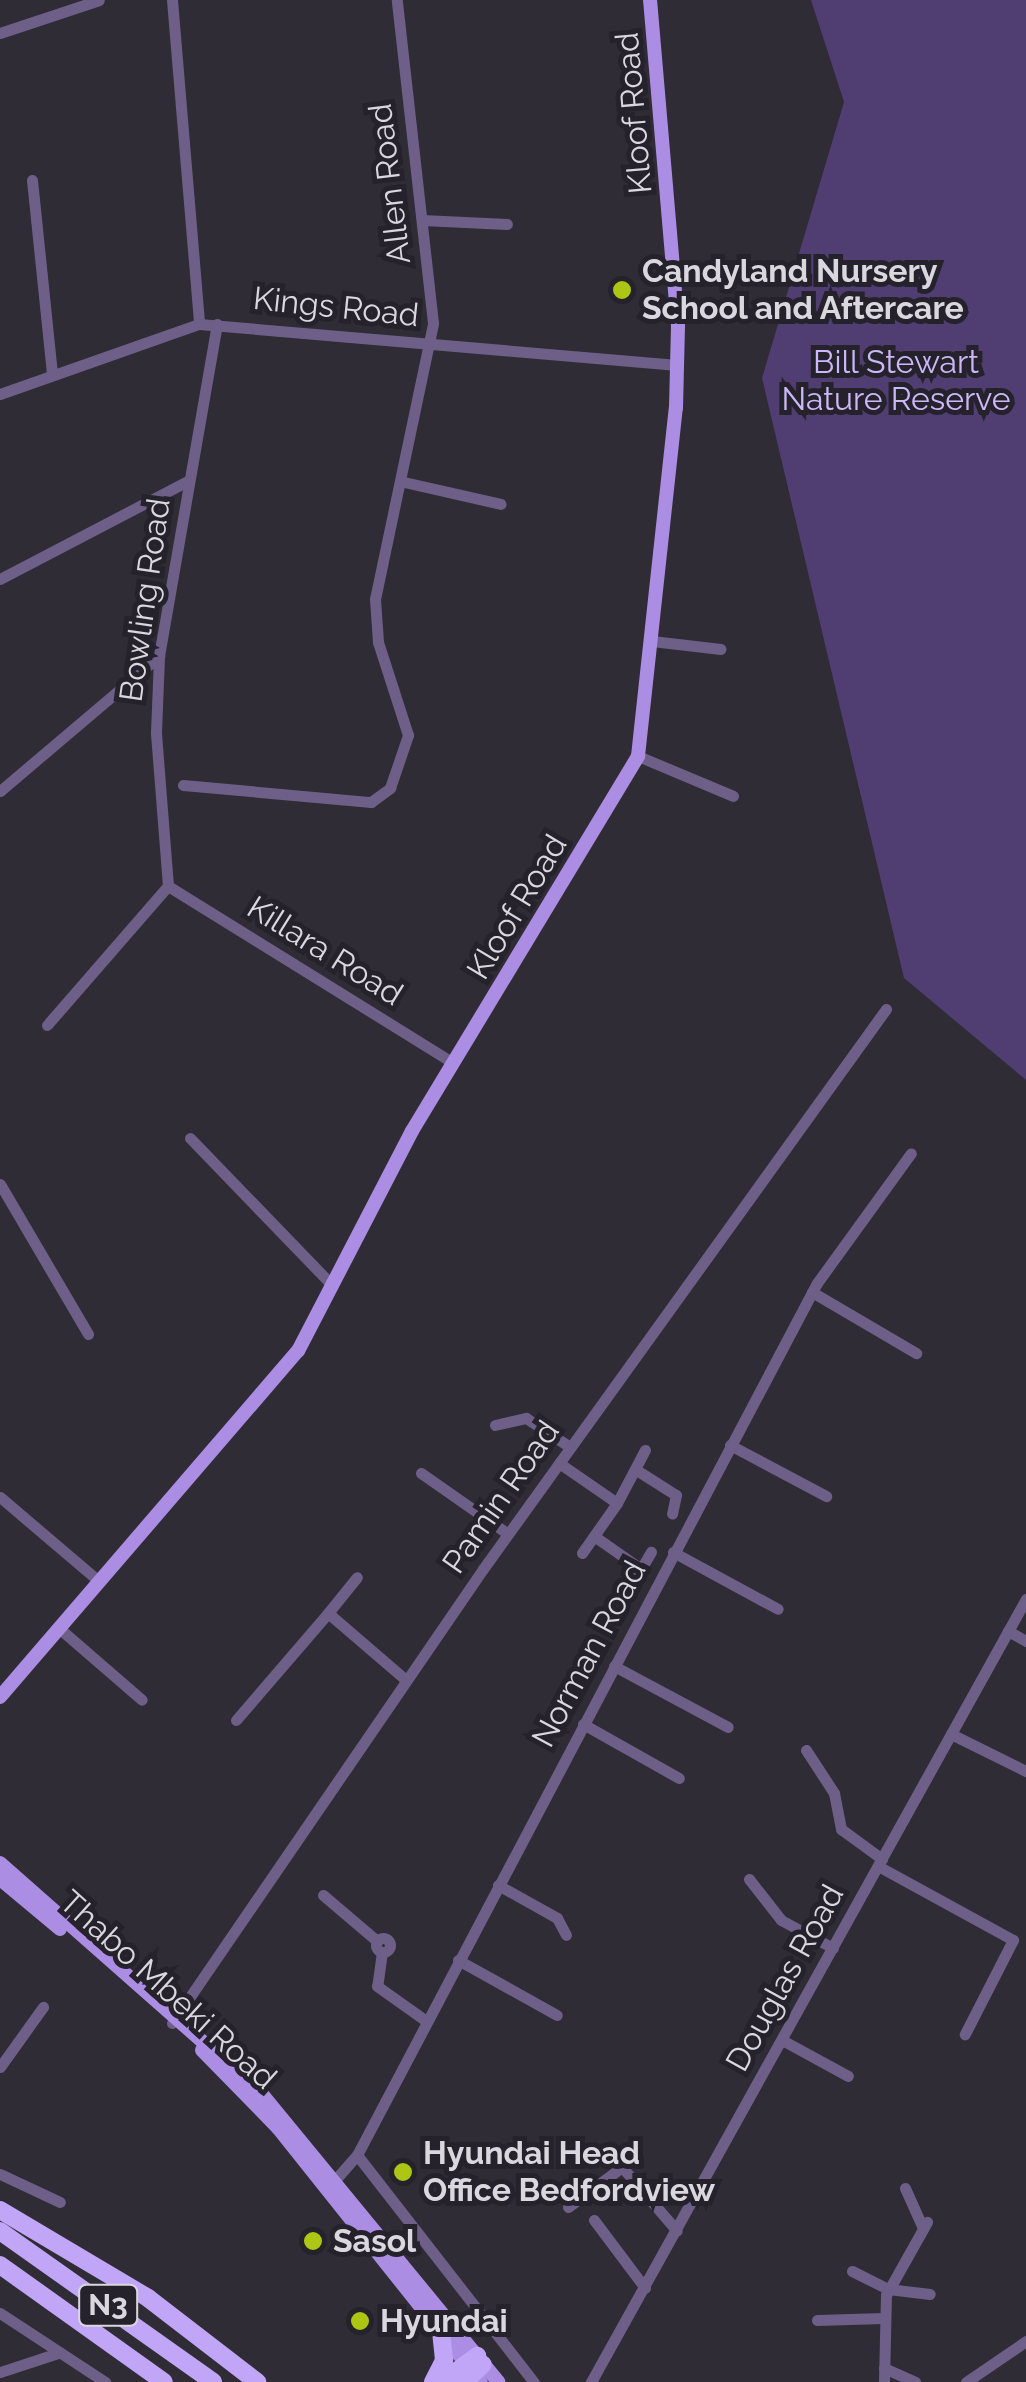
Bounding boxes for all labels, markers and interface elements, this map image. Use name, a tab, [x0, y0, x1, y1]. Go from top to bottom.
street label: Kloof Road	[608, 30, 660, 196]
street label: Allen Road	[361, 102, 419, 266]
place label: Candyland Nursery School and Aftercare	[642, 253, 966, 328]
street label: Kings Road	[251, 279, 421, 335]
marker: Candyland Nursery School and Aftercare	[611, 279, 633, 301]
park label: Bill Stewart Nature Reserve	[781, 344, 1011, 419]
street label: Bowling Road	[112, 496, 178, 704]
street label: Kloof Road	[459, 827, 575, 987]
street label: Killara Road	[240, 888, 410, 1014]
street label: Pamin Road	[434, 1413, 568, 1581]
street label: Norman Road	[524, 1554, 654, 1754]
street label: Douglas Road	[718, 1878, 852, 2078]
street label: Thabo Mbeki Road	[52, 1883, 284, 2097]
place label: Hyundai Head Office Bedfordview	[423, 2135, 715, 2210]
marker: Hyundai Head Office Bedfordview	[392, 2161, 414, 2183]
place label: Sasol	[333, 2222, 416, 2260]
marker: Sasol	[302, 2230, 324, 2252]
road number: N3	[78, 2280, 138, 2330]
place label: Hyundai	[380, 2302, 508, 2340]
marker: Hyundai	[349, 2310, 371, 2332]

